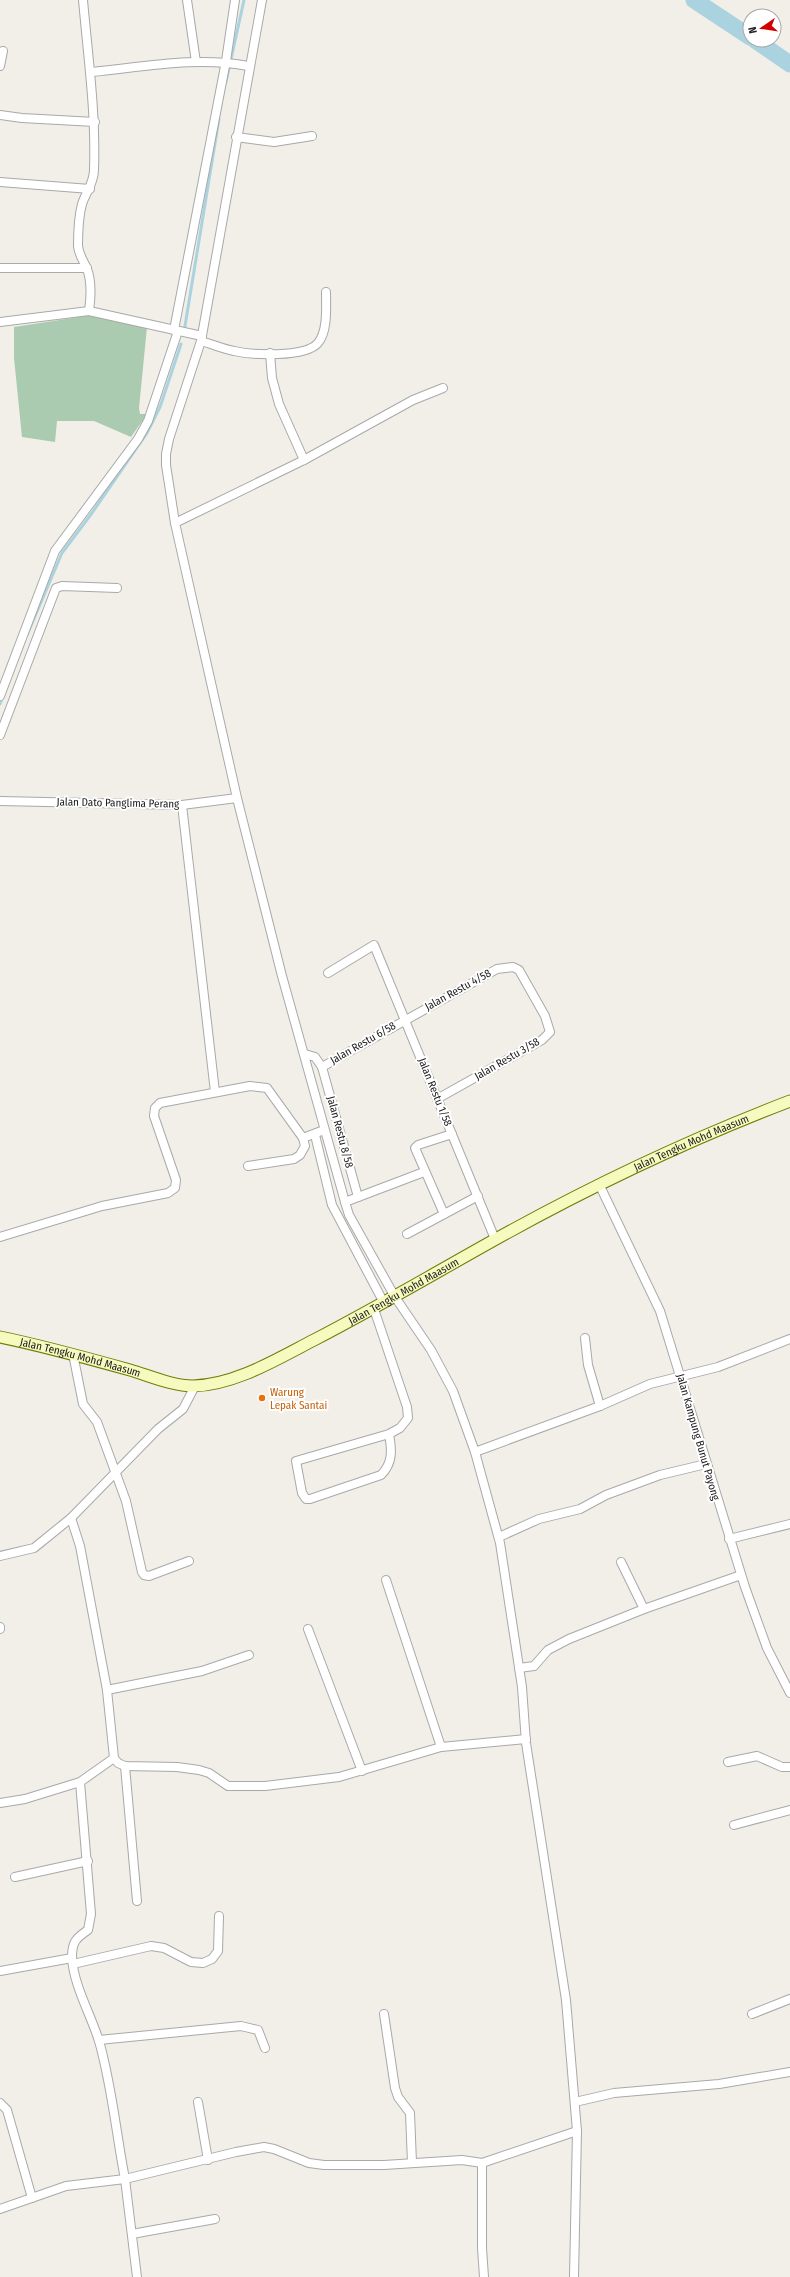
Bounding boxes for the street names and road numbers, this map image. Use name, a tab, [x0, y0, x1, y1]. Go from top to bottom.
street label: Jalan Dato Panglima Perang	[57, 795, 180, 811]
street label: Jalan Restu 4/58	[423, 966, 494, 1013]
street label: Jalan Restu 6/58	[328, 1019, 399, 1067]
street label: Jalan Restu 3/58	[472, 1035, 542, 1083]
street label: Jalan Restu 1/58	[415, 1056, 455, 1129]
street label: Jalan Restu 8/58	[324, 1095, 356, 1170]
street label: Jalan Tengku Mohd Maasum	[631, 1111, 751, 1174]
street label: Jalan Tengku Mohd Maasum	[346, 1255, 461, 1327]
street label: Jalan Tengku Mohd Maasum	[19, 1335, 142, 1379]
street label: Jalan Kampung Bunut Payong	[674, 1372, 723, 1503]

